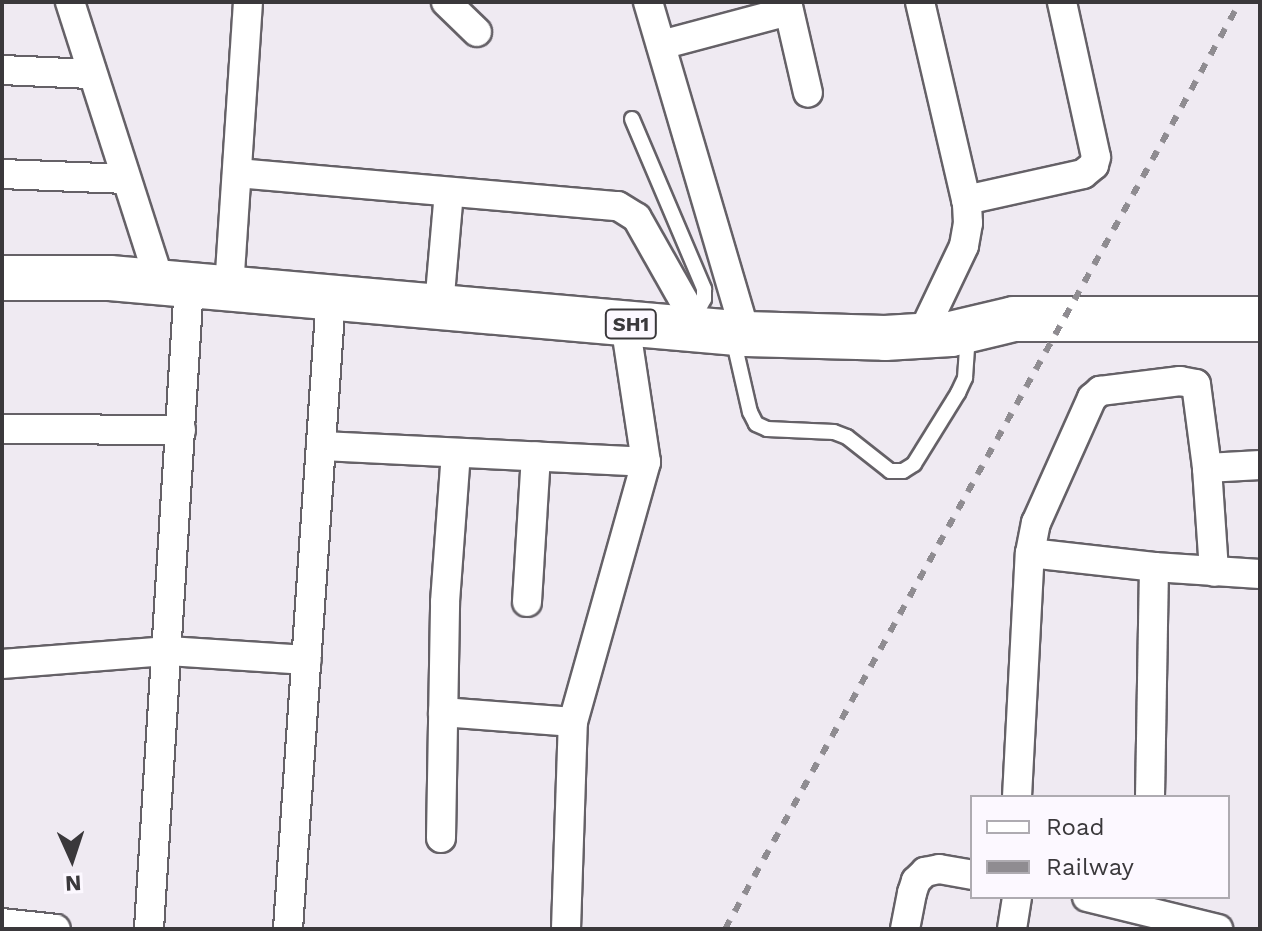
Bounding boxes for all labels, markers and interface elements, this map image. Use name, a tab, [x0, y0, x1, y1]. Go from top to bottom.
road number: SH1	[603, 308, 659, 340]
legend	[970, 795, 1230, 899]
text: Road	[1046, 813, 1105, 841]
north arrow	[32, 819, 112, 899]
text: Railway	[1046, 853, 1134, 881]
text: N	[64, 871, 82, 896]

